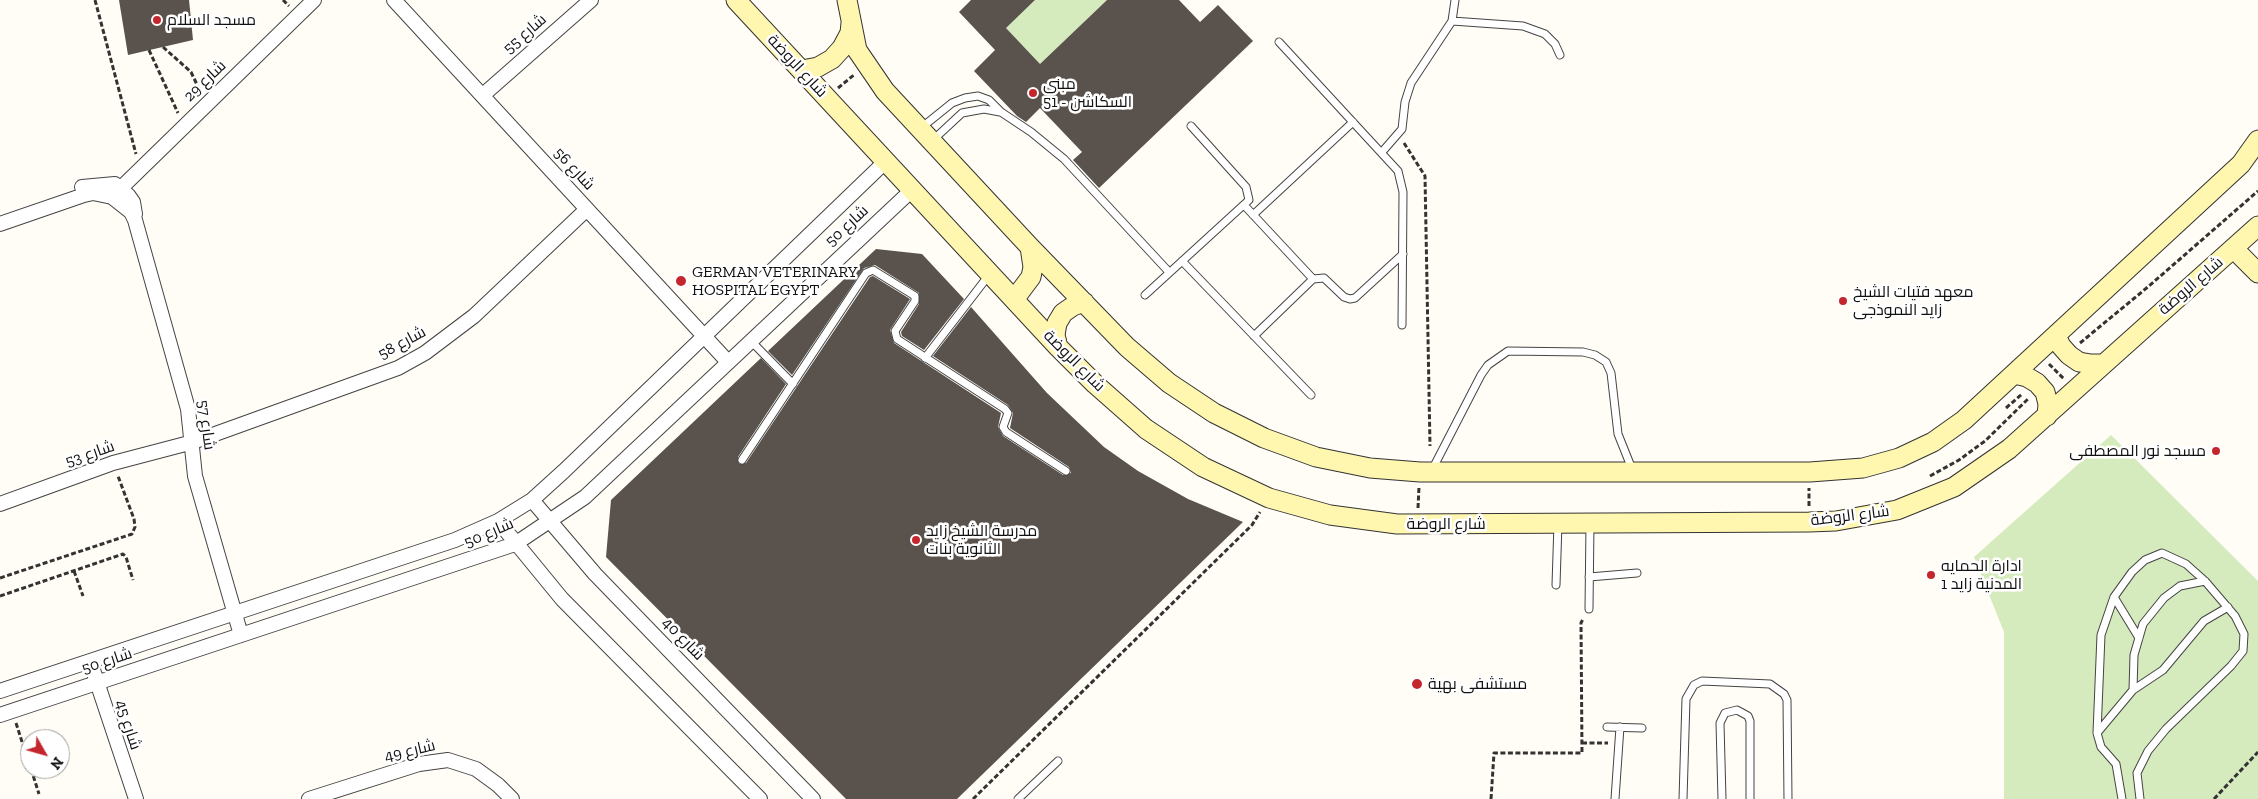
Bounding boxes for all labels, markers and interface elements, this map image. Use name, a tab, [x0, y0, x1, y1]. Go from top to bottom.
place label: مسجد السلام	[167, 10, 256, 30]
street label: شارع 55	[499, 10, 551, 58]
marker: مسجد السلام	[151, 14, 163, 26]
street label: شارع الروضة	[763, 30, 831, 102]
street label: شارع 29	[180, 56, 230, 106]
place label: مبنى السكاشن - 51	[1043, 74, 1132, 112]
marker: مبنى السكاشن - 51	[1027, 87, 1039, 99]
street label: شارع 56	[549, 144, 599, 194]
street label: شارع 50	[821, 201, 873, 251]
street label: شارع الروضة	[2155, 253, 2227, 319]
place label: GERMAN VETERINARY HOSPITAL EGYPT	[692, 262, 858, 300]
marker: GERMAN VETERINARY HOSPITAL EGYPT	[674, 274, 688, 288]
place label: معهد فتيات الشيخ زايد النموذجى	[1853, 282, 1974, 320]
marker: معهد فتيات الشيخ زايد النموذجى	[1837, 295, 1849, 307]
street label: شارع 58	[375, 322, 429, 364]
street label: شارع الروضة	[1039, 326, 1109, 396]
street label: شارع 57	[193, 399, 219, 451]
street label: شارع 53	[63, 437, 117, 471]
place label: مسجد نور المصطفى	[2069, 441, 2206, 461]
marker: مسجد نور المصطفى	[2210, 445, 2222, 457]
street label: شارع الروضة	[1810, 502, 1890, 530]
street label: شارع 50	[461, 514, 517, 552]
street label: شارع الروضة	[1406, 514, 1486, 534]
place label: مدرسة الشيخ زايد الثانوية بنات	[926, 521, 1037, 559]
marker: مدرسة الشيخ زايد الثانوية بنات	[910, 534, 922, 546]
place label: ادارة الحمايه المدنية زايد 1	[1941, 556, 2022, 594]
marker: ادارة الحمايه المدنية زايد 1	[1925, 569, 1937, 581]
street label: شارع 40	[658, 613, 708, 665]
street label: شارع 50	[79, 644, 135, 678]
place label: مستشفى بهية	[1428, 674, 1527, 694]
marker: مستشفى بهية	[1410, 677, 1424, 691]
street label: شارع 45	[111, 698, 145, 752]
north arrow	[20, 729, 70, 779]
street label: شارع 49	[383, 736, 437, 766]
text: N	[46, 753, 66, 772]

